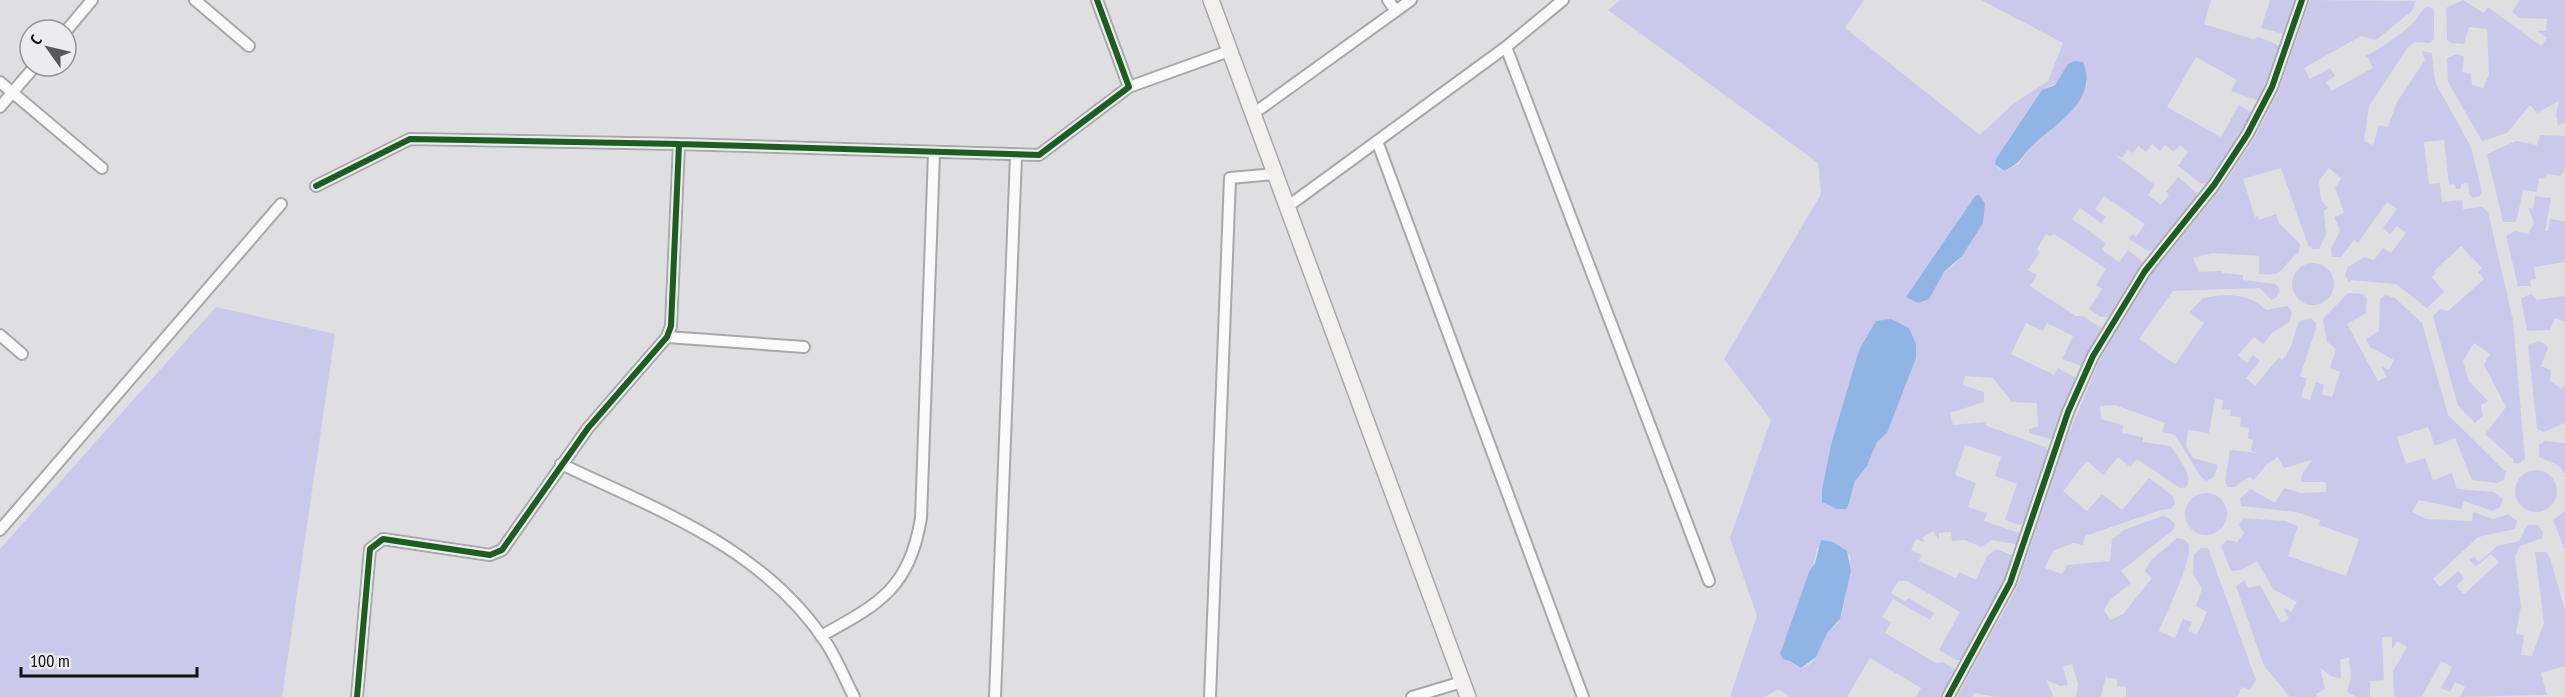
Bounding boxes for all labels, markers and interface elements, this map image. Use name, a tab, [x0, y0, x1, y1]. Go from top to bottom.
north arrow	[18, 18, 78, 78]
text: С	[25, 30, 46, 48]
scale bar	[21, 640, 196, 678]
text: 100 m	[30, 649, 70, 672]

